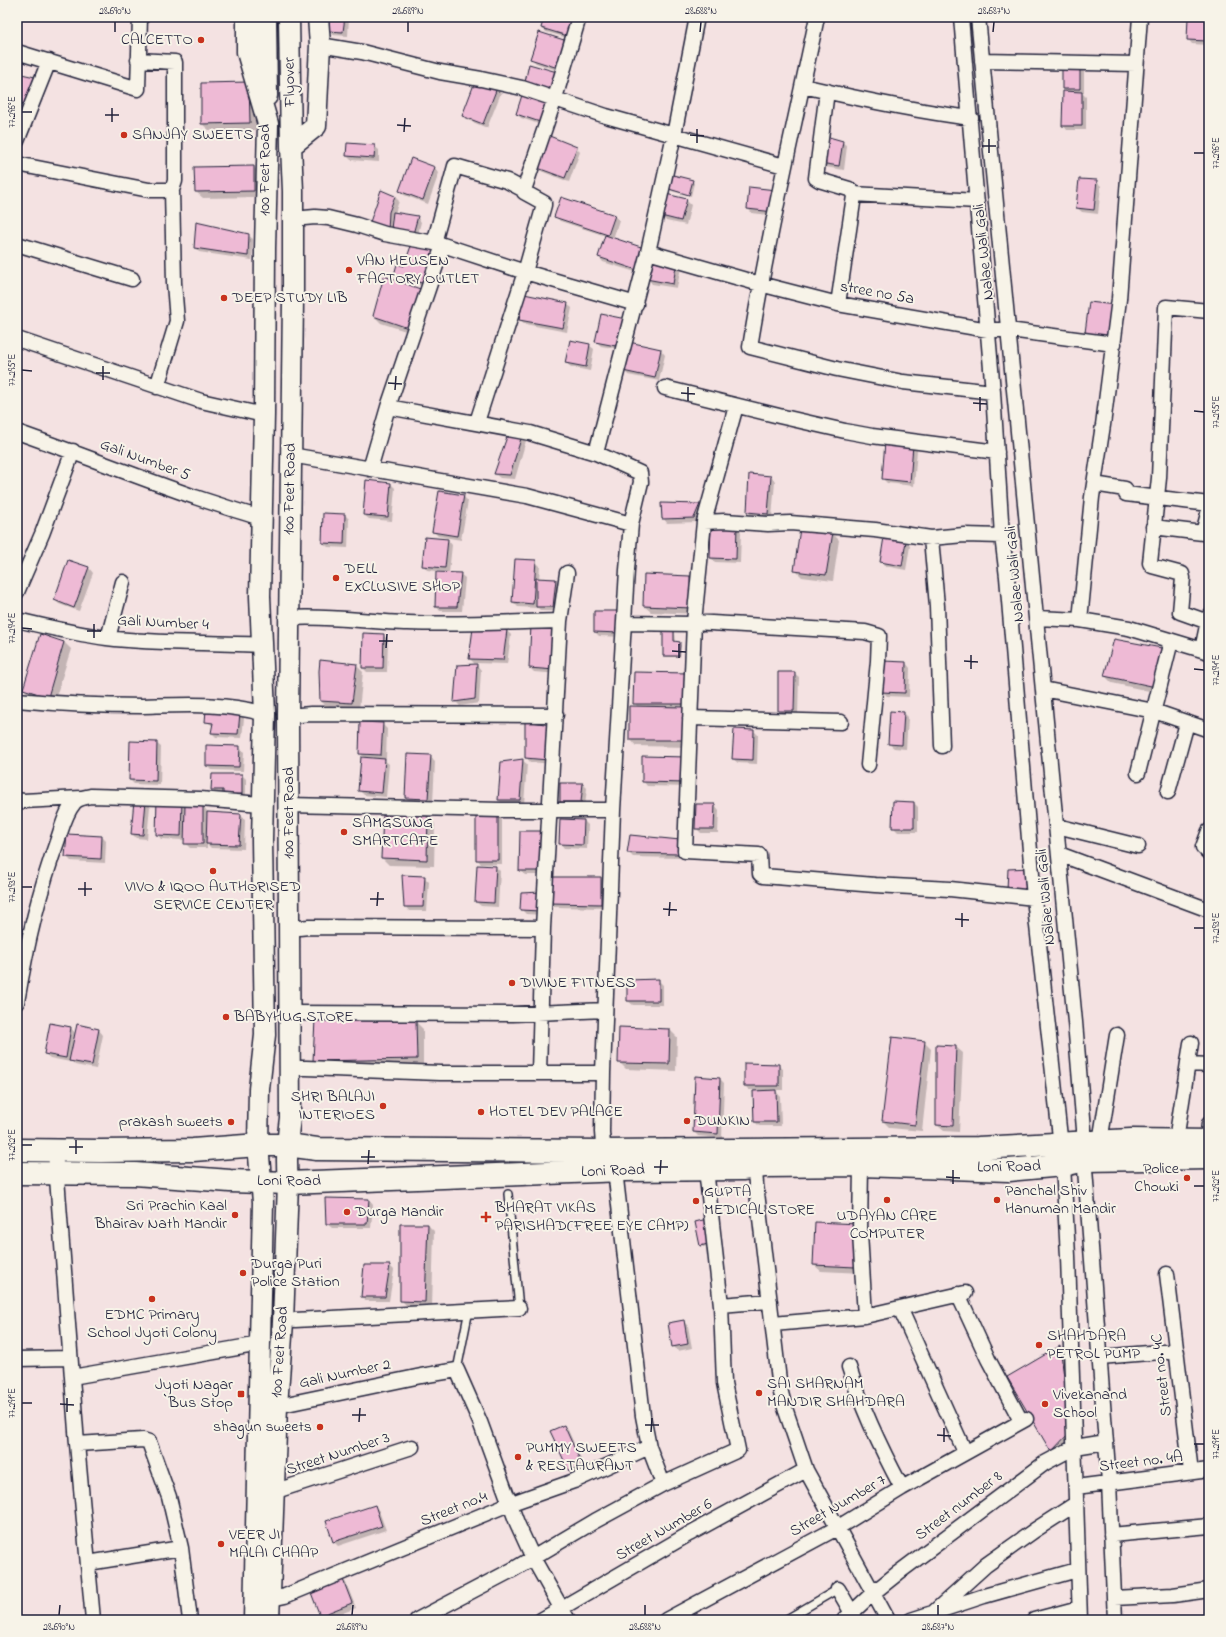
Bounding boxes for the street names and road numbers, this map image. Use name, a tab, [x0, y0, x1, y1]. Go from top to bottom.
street label: Flyover	[278, 57, 302, 108]
street label: 100 Feet Road	[253, 124, 277, 216]
street label: Nalae Wali Gali	[967, 203, 1001, 301]
street label: stree no 5a	[838, 275, 916, 311]
street label: Gali Number 5	[97, 433, 193, 487]
street label: 100 Feet Road	[277, 443, 303, 535]
street label: Nalae Wali Gali	[999, 525, 1031, 623]
street label: Gali Number 4	[117, 609, 210, 637]
street label: 100 Feet Road	[277, 767, 301, 859]
street label: Nalae Wali Gali	[1030, 848, 1062, 946]
street label: Loni Road	[977, 1154, 1041, 1180]
street label: Loni Road	[581, 1158, 645, 1184]
street label: Loni Road	[257, 1169, 321, 1193]
street label: 100 Feet Road	[265, 1305, 295, 1399]
street label: Street no. 4C	[1145, 1332, 1179, 1418]
street label: Gali Number 2	[297, 1353, 393, 1395]
street label: Street Number 3	[283, 1426, 393, 1482]
street label: Street no. 4A	[1098, 1445, 1184, 1479]
street label: Street number 8	[910, 1465, 1008, 1547]
street label: Street Number 7	[785, 1468, 891, 1543]
street label: Street no.4	[417, 1485, 492, 1533]
street label: Street Number 6	[611, 1493, 717, 1567]

